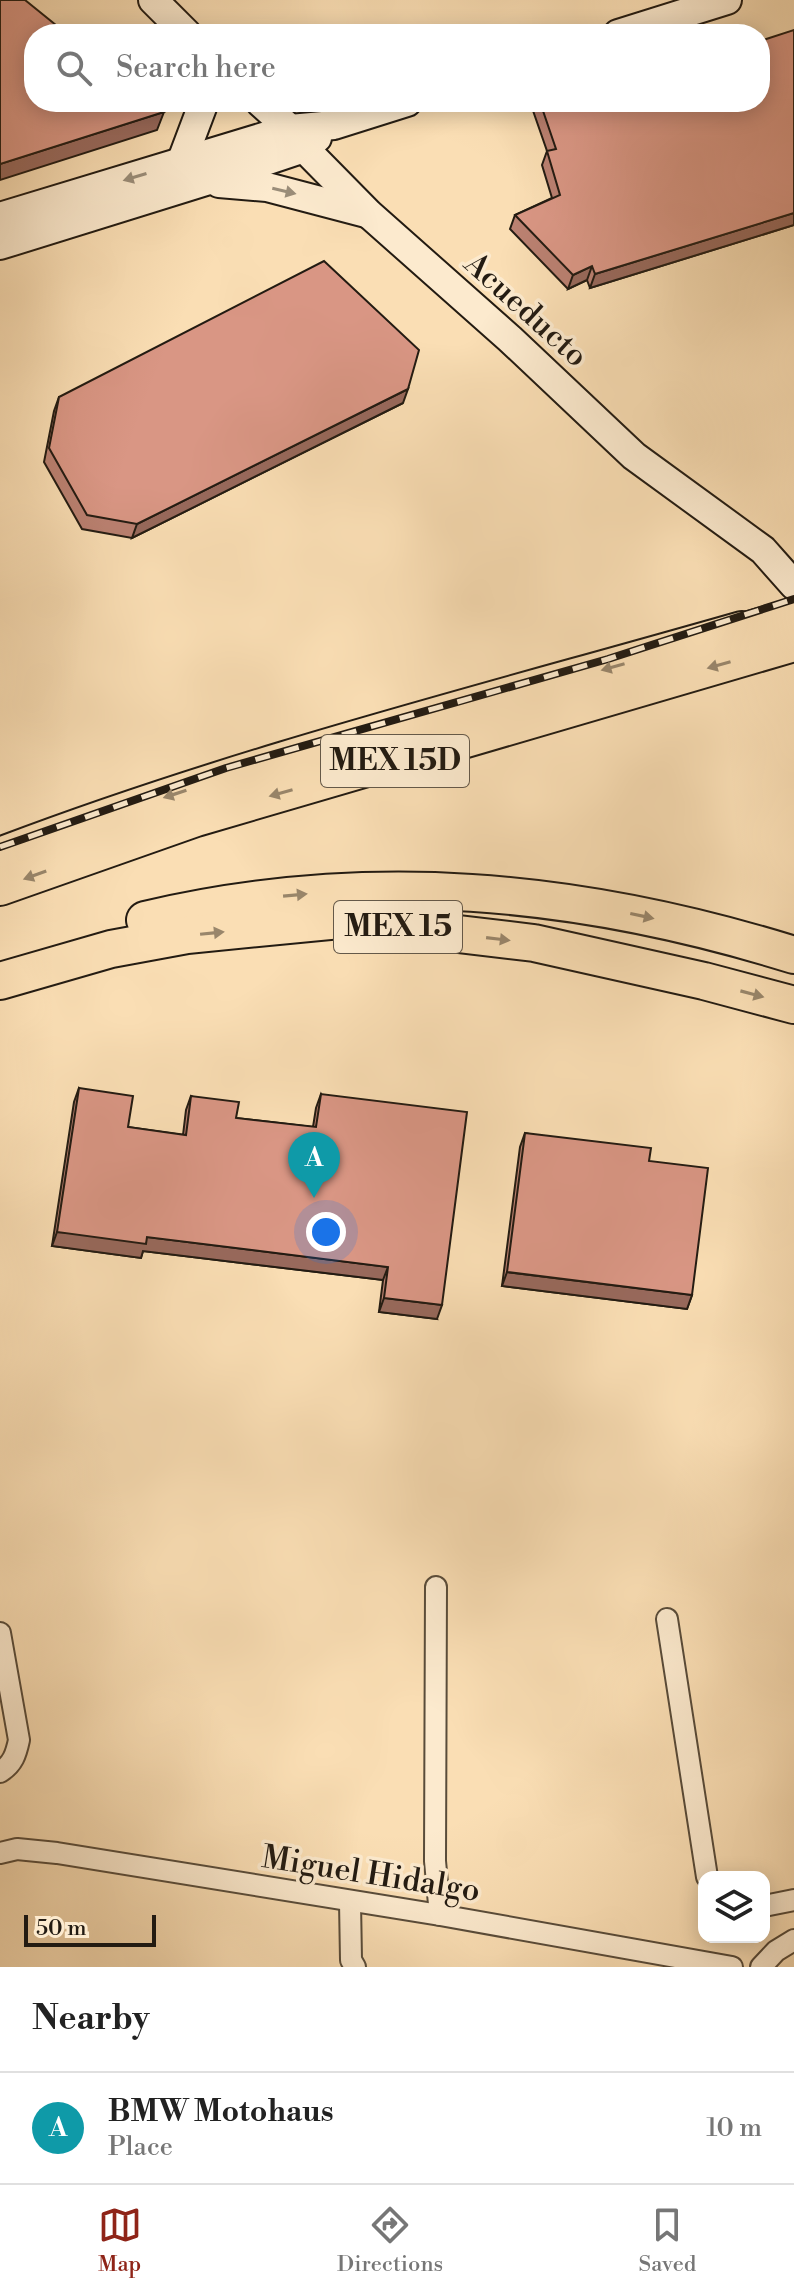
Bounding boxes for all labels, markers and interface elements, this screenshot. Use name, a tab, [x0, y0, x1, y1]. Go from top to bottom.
search box	[24, 24, 770, 112]
icon: search	[52, 46, 96, 90]
text: Search here	[116, 49, 276, 87]
one-way arrow	[123, 171, 147, 184]
one-way arrow	[271, 185, 296, 197]
street label: Acueducto	[455, 243, 596, 376]
one-way arrow	[707, 659, 731, 672]
one-way arrow	[600, 661, 624, 674]
road number: MEX 15D	[321, 735, 469, 787]
one-way arrow	[269, 787, 293, 800]
one-way arrow	[163, 788, 187, 801]
one-way arrow	[22, 869, 46, 881]
one-way arrow	[283, 889, 308, 902]
road number: MEX 15	[334, 901, 462, 953]
one-way arrow	[630, 910, 655, 923]
one-way arrow	[200, 926, 225, 939]
one-way arrow	[486, 933, 511, 946]
one-way arrow	[741, 988, 765, 1001]
pin: A	[288, 1132, 340, 1198]
your location	[306, 1212, 346, 1252]
street label: Miguel Hidalgo	[259, 1837, 483, 1911]
map controls	[698, 1871, 770, 1943]
button: layers	[698, 1871, 770, 1943]
scale bar	[24, 1911, 156, 1947]
text: 50 m	[36, 1915, 87, 1942]
text: Nearby	[32, 1998, 150, 2040]
text: BMW Motohaus	[108, 2093, 334, 2131]
text: A	[49, 2112, 67, 2144]
text: 10 m	[706, 2112, 762, 2144]
text: Place	[108, 2131, 173, 2163]
tab: Map	[98, 2203, 142, 2278]
tab: Directions	[337, 2203, 443, 2278]
tab: Saved	[639, 2203, 696, 2278]

